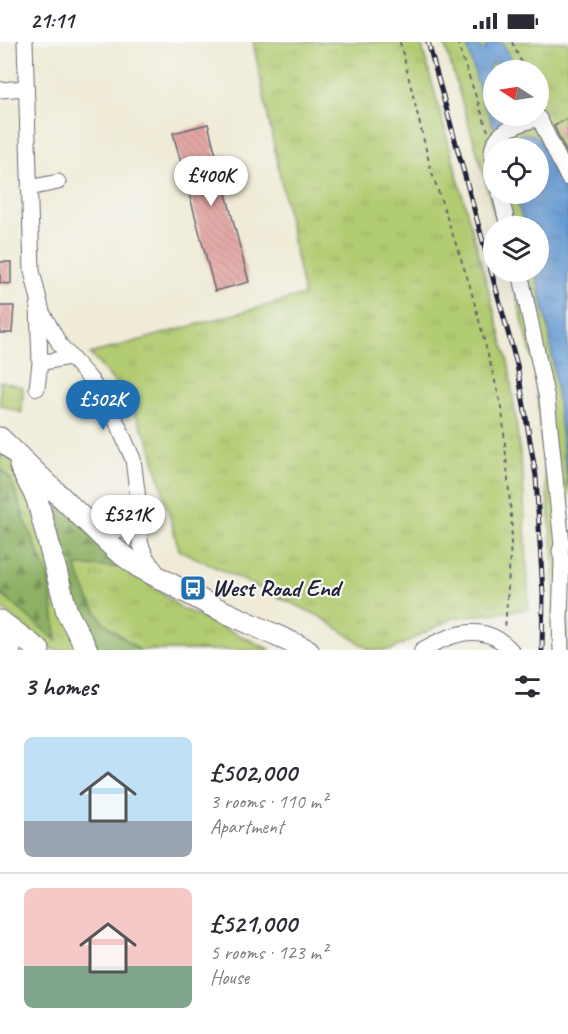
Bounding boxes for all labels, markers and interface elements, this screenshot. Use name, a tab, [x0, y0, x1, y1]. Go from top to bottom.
text: 21:11	[30, 7, 74, 35]
north arrow	[483, 60, 549, 126]
map controls	[483, 60, 549, 282]
button: locate	[483, 138, 549, 204]
pin: £400K	[169, 156, 253, 207]
text: £400K	[188, 163, 234, 188]
button: layers	[483, 216, 549, 282]
pin: £502K	[61, 380, 145, 431]
text: £502K	[80, 387, 126, 412]
pin: £521K	[86, 495, 170, 546]
text: £521K	[105, 502, 151, 527]
bus stop icon: West Road End	[178, 573, 208, 603]
place label: West Road End	[212, 573, 344, 603]
text: 3 homes	[24, 670, 97, 703]
icon: filters	[511, 670, 544, 703]
text: £502,000	[210, 756, 297, 789]
icon: home	[72, 761, 144, 833]
text: 3 rooms · 110 m²	[210, 789, 327, 814]
text: Apartment	[210, 814, 283, 839]
text: £521,000	[210, 907, 297, 940]
icon: home	[72, 912, 144, 984]
text: 5 rooms · 123 m²	[210, 940, 327, 965]
text: House	[210, 965, 249, 990]

